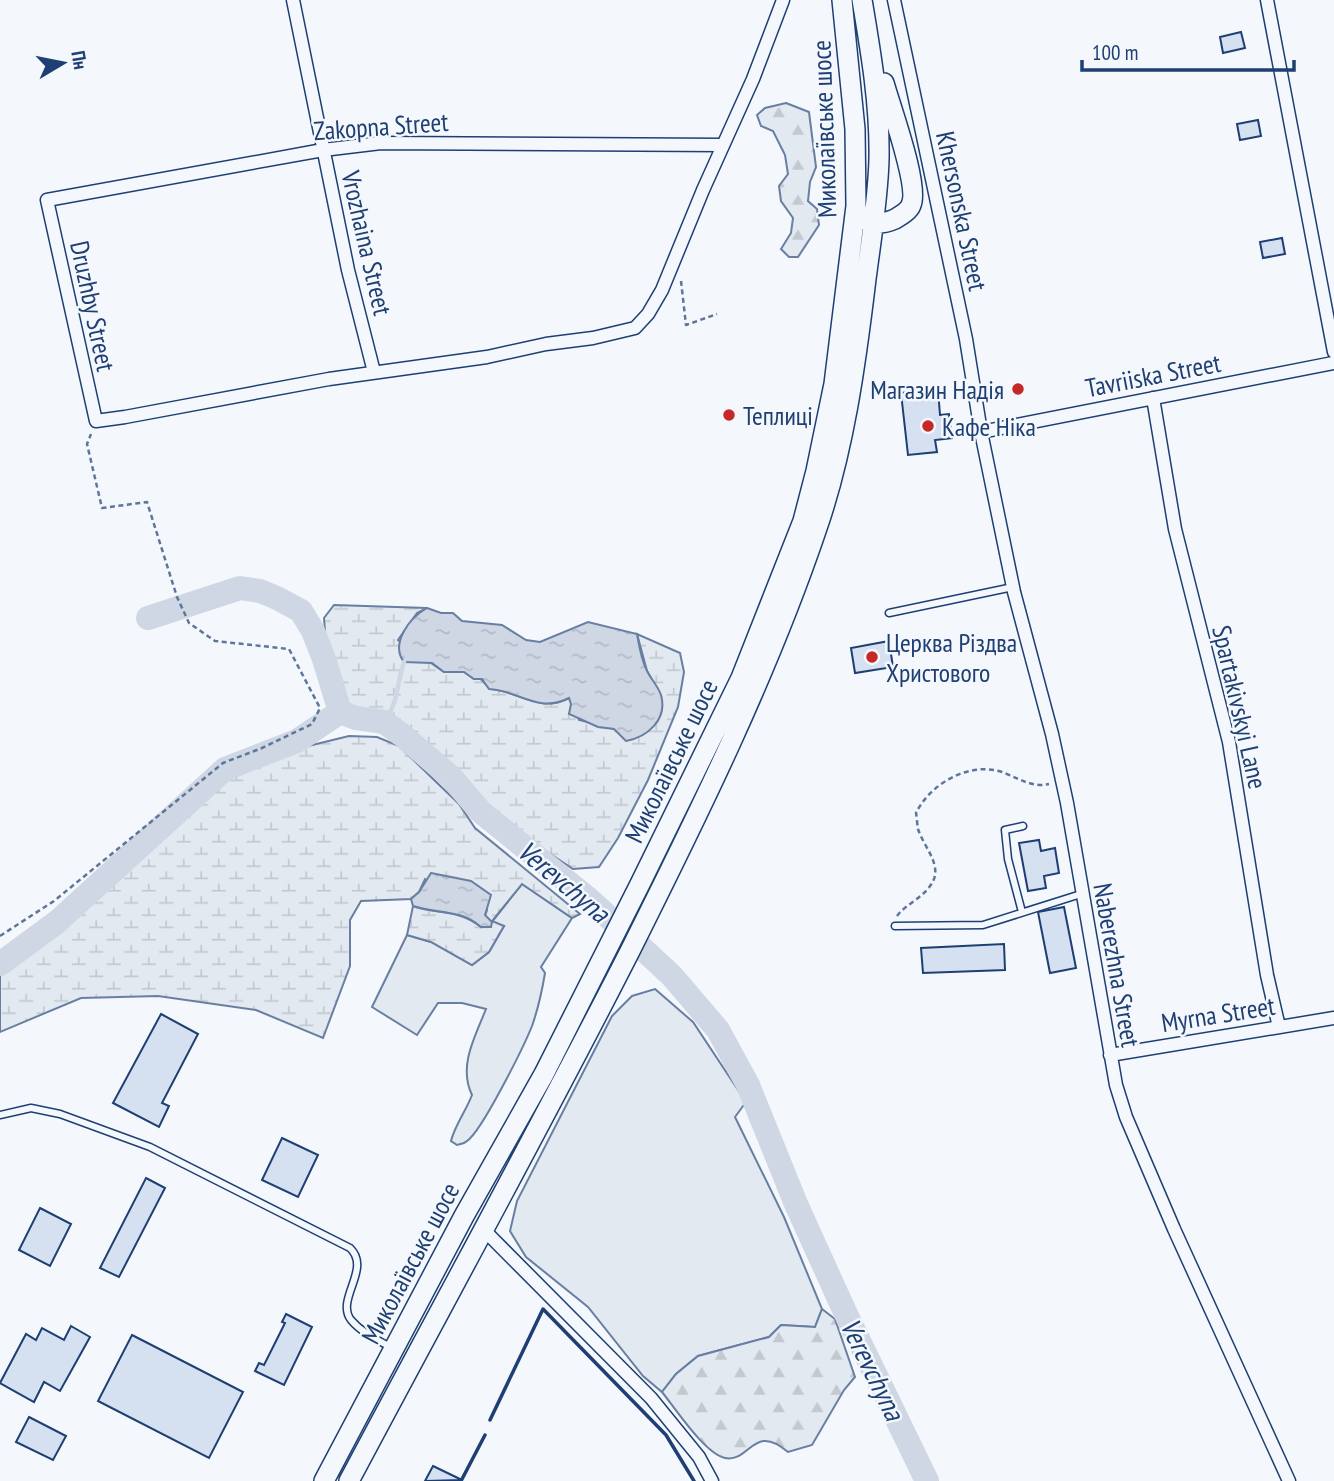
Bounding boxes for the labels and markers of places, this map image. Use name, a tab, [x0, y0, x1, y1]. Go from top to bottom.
place label: Магазин Надія	[870, 373, 1004, 406]
marker: Магазин Надія	[1010, 381, 1026, 397]
place label: Теплиці	[743, 399, 813, 432]
marker: Теплиці	[721, 407, 737, 423]
place label: Кафе Ніка	[942, 410, 1036, 443]
marker: Кафе Ніка	[920, 418, 936, 434]
place label: Церква Різдва Христового	[886, 626, 1017, 689]
marker: Церква Різдва Христового	[864, 649, 880, 665]

